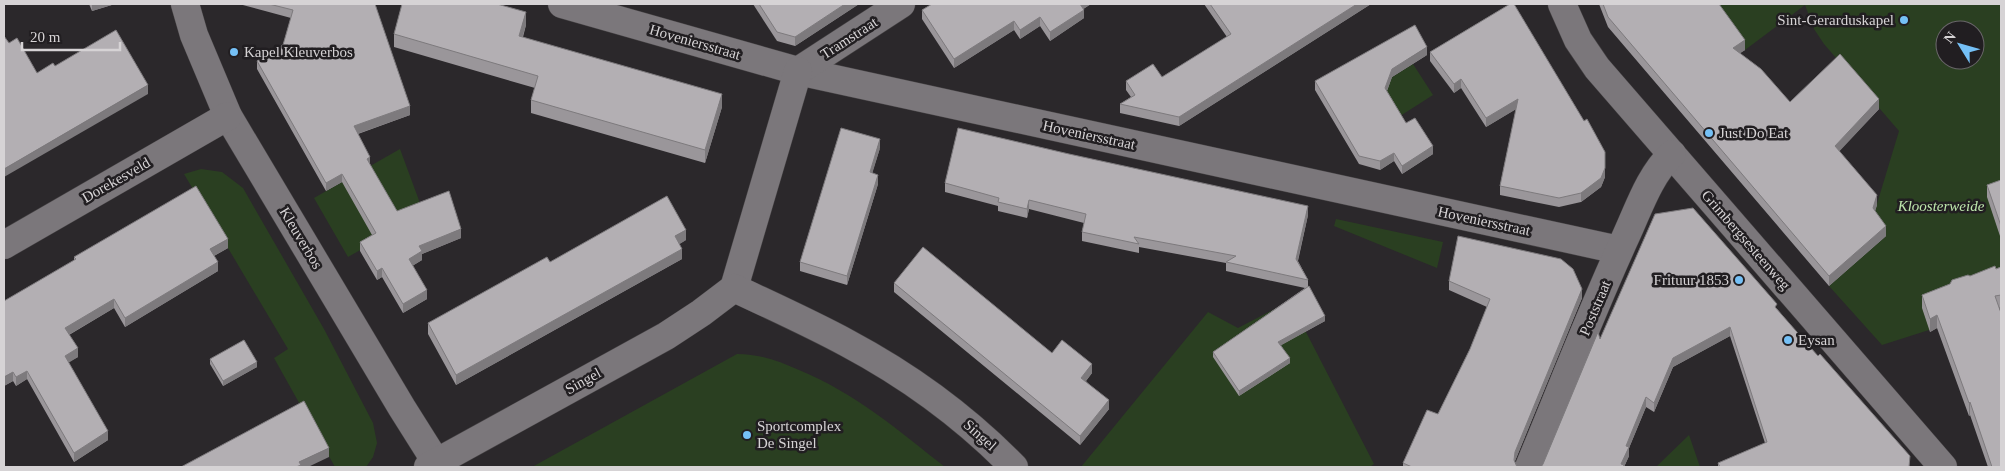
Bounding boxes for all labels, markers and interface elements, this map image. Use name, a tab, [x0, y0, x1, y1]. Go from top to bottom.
place label: Sint-Gerarduskapel	[1777, 12, 1894, 28]
street label: Tramstraat	[818, 13, 881, 62]
marker: Sint-Gerarduskapel	[1898, 14, 1910, 26]
scale bar	[22, 20, 120, 52]
north arrow	[1935, 20, 1985, 70]
street label: Hoveniersstraat	[648, 21, 743, 63]
text: 20 m	[30, 29, 61, 45]
text: N	[1941, 29, 1959, 46]
place label: Kapel Kleuverbos	[244, 44, 353, 60]
marker: Kapel Kleuverbos	[228, 46, 240, 58]
street label: Hoveniersstraat	[1041, 117, 1138, 153]
place label: Just Do Eat	[1719, 125, 1789, 141]
marker: Just Do Eat	[1703, 127, 1715, 139]
street label: Dorekesveld	[79, 154, 153, 206]
street label: Grimbergsesteenweg	[1699, 187, 1794, 293]
park label: Kloosterweide	[1897, 198, 1985, 214]
street label: Hoveniersstraat	[1436, 203, 1533, 239]
street label: Kleuverbos	[276, 204, 326, 272]
place label: Frituur 1853	[1654, 272, 1729, 288]
marker: Frituur 1853	[1733, 274, 1745, 286]
street label: Poststraat	[1576, 277, 1614, 338]
place label: Eysan	[1798, 332, 1835, 348]
marker: Eysan	[1782, 334, 1794, 346]
street label: Singel	[562, 365, 604, 397]
street label: Singel	[960, 416, 1000, 454]
place label: Sportcomplex De Singel	[757, 418, 842, 451]
marker: Sportcomplex De Singel	[741, 429, 753, 441]

